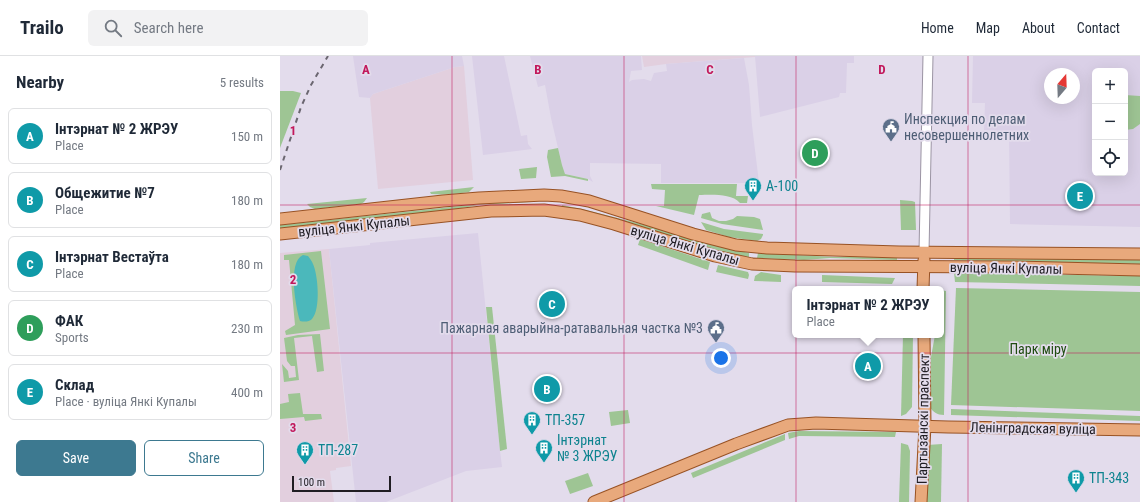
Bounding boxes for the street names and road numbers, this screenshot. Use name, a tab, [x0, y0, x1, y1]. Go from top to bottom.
street label: вуліца Янкі Купалы	[297, 212, 411, 240]
street label: вуліца Янкі Купалы	[629, 222, 741, 268]
street label: вуліца Янкі Купалы	[950, 259, 1062, 277]
street label: Партызанскі праспект	[914, 354, 932, 484]
street label: Ленінградская вуліца	[970, 419, 1096, 437]

